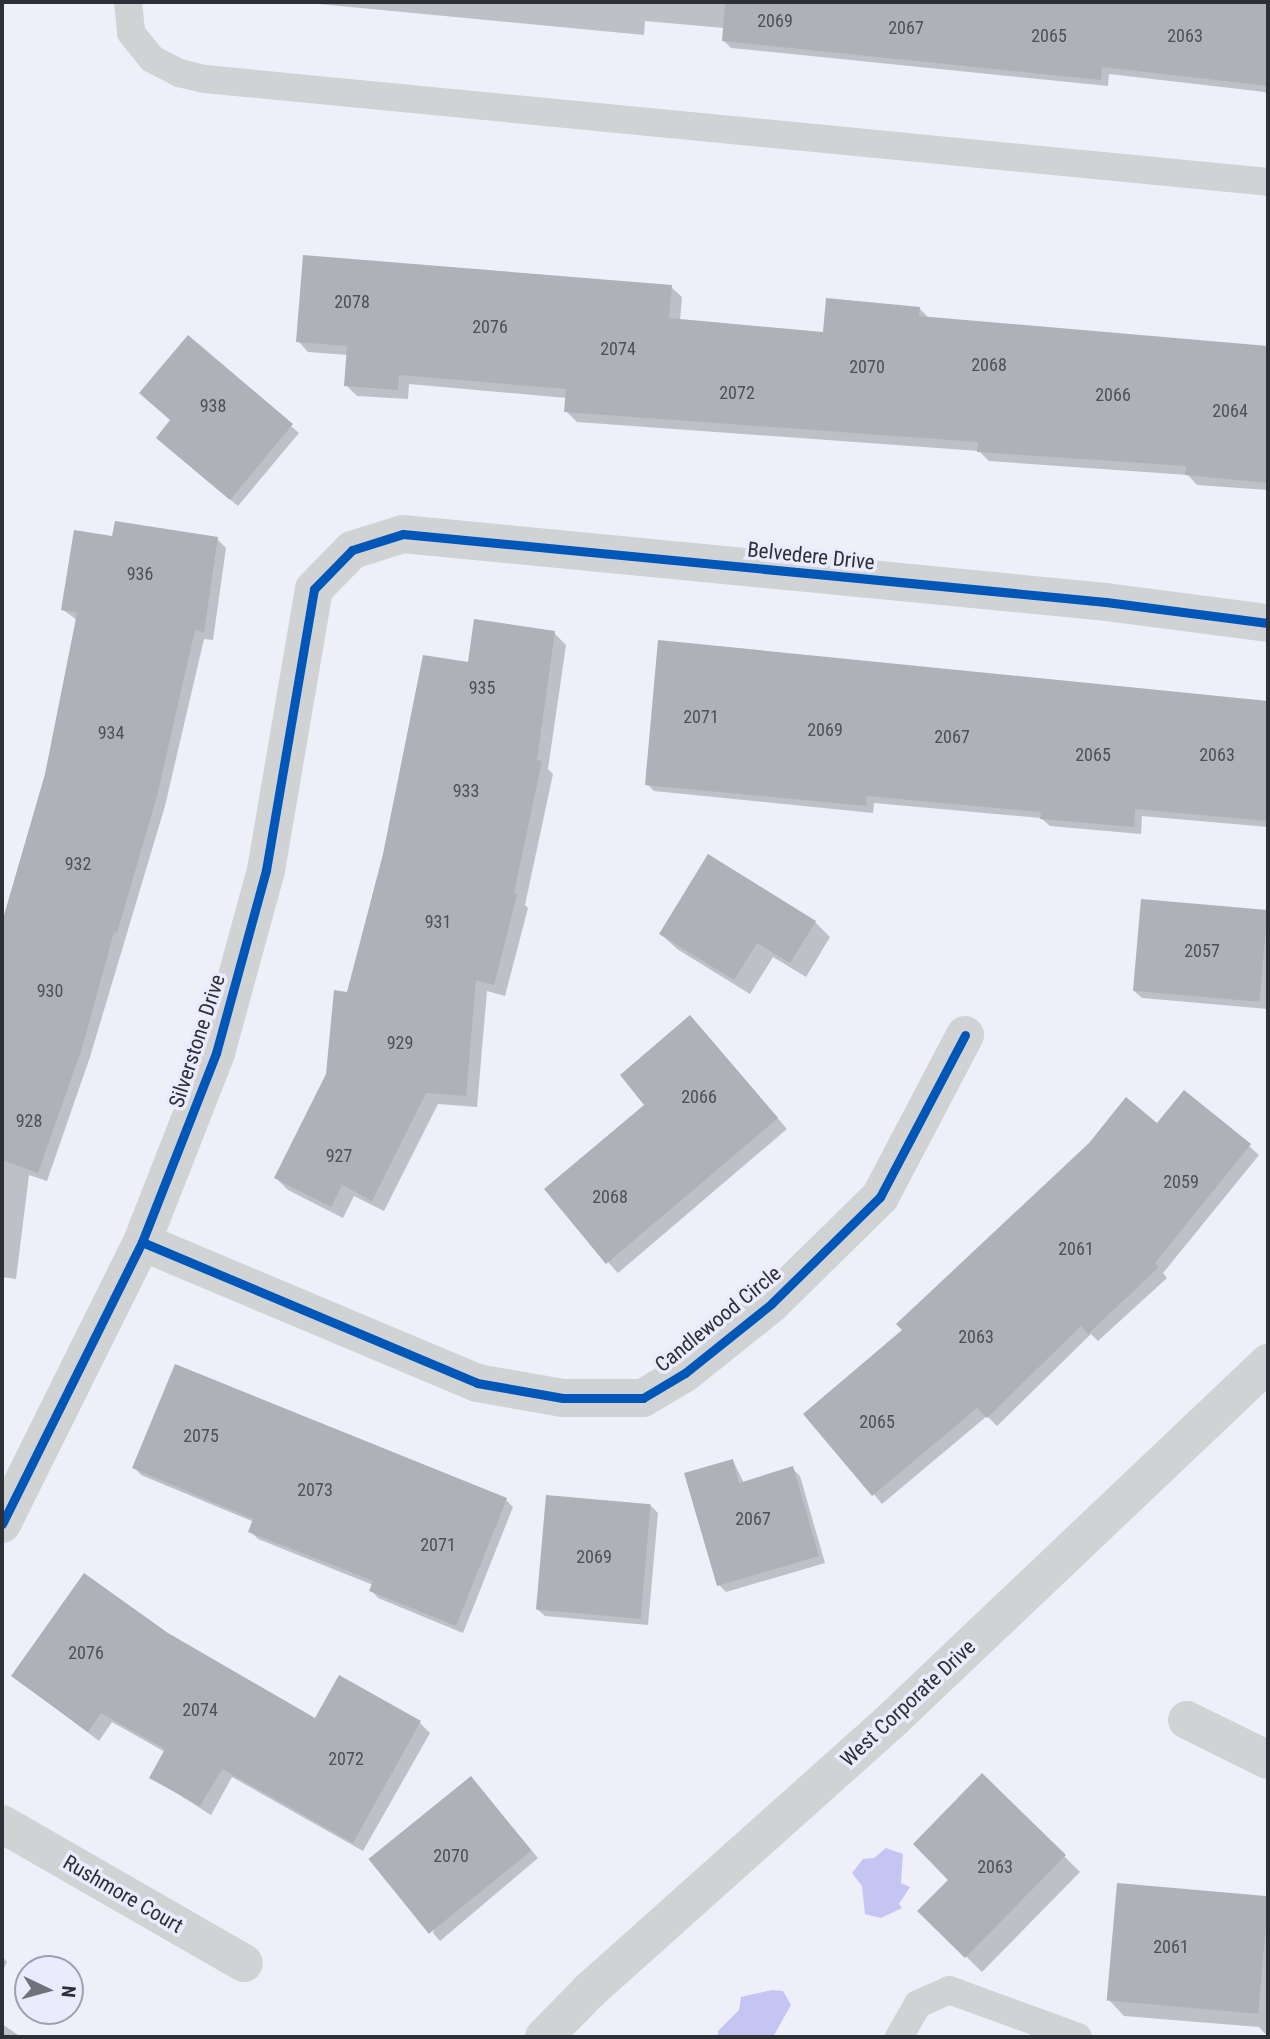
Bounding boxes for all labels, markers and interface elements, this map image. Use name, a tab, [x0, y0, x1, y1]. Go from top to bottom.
house number: 2069	[757, 10, 793, 32]
house number: 2067	[888, 17, 924, 39]
house number: 2065	[1031, 25, 1067, 47]
house number: 2063	[1167, 25, 1203, 47]
house number: 2078	[334, 291, 370, 313]
house number: 2076	[472, 316, 508, 338]
house number: 2074	[600, 338, 636, 360]
house number: 2068	[971, 354, 1007, 376]
house number: 2070	[849, 356, 885, 378]
house number: 2072	[719, 382, 755, 404]
house number: 2066	[1095, 384, 1131, 406]
house number: 938	[200, 395, 226, 417]
house number: 2064	[1212, 400, 1248, 422]
street label: Belvedere Drive	[746, 537, 876, 575]
house number: 936	[127, 563, 153, 585]
house number: 935	[469, 677, 495, 699]
house number: 2071	[683, 706, 719, 728]
house number: 2069	[807, 719, 843, 741]
house number: 934	[98, 722, 124, 744]
house number: 2067	[934, 726, 970, 748]
house number: 2065	[1075, 744, 1111, 766]
house number: 2063	[1199, 744, 1235, 766]
house number: 933	[453, 780, 479, 802]
house number: 932	[65, 853, 91, 875]
house number: 931	[425, 911, 451, 933]
house number: 2057	[1184, 940, 1220, 962]
street label: Silverstone Drive	[164, 971, 230, 1111]
house number: 930	[37, 980, 63, 1002]
house number: 929	[387, 1032, 413, 1054]
house number: 2066	[681, 1086, 717, 1108]
house number: 928	[16, 1110, 42, 1132]
house number: 927	[326, 1145, 352, 1167]
house number: 2059	[1163, 1171, 1199, 1193]
house number: 2068	[592, 1186, 628, 1208]
house number: 2061	[1058, 1238, 1094, 1260]
street label: Candlewood Circle	[650, 1261, 786, 1377]
house number: 2063	[958, 1326, 994, 1348]
house number: 2065	[859, 1411, 895, 1433]
house number: 2075	[183, 1425, 219, 1447]
house number: 2073	[297, 1479, 333, 1501]
house number: 2067	[735, 1508, 771, 1530]
house number: 2071	[420, 1534, 456, 1556]
house number: 2069	[576, 1546, 612, 1568]
street label: West Corporate Drive	[836, 1634, 980, 1772]
house number: 2076	[68, 1642, 104, 1664]
house number: 2074	[182, 1699, 218, 1721]
house number: 2072	[328, 1748, 364, 1770]
house number: 2070	[433, 1845, 469, 1867]
street label: Rushmore Court	[59, 1850, 187, 1938]
house number: 2063	[977, 1856, 1013, 1878]
house number: 2061	[1153, 1936, 1189, 1958]
north arrow	[14, 1955, 84, 2025]
text: N	[56, 1985, 80, 1998]

